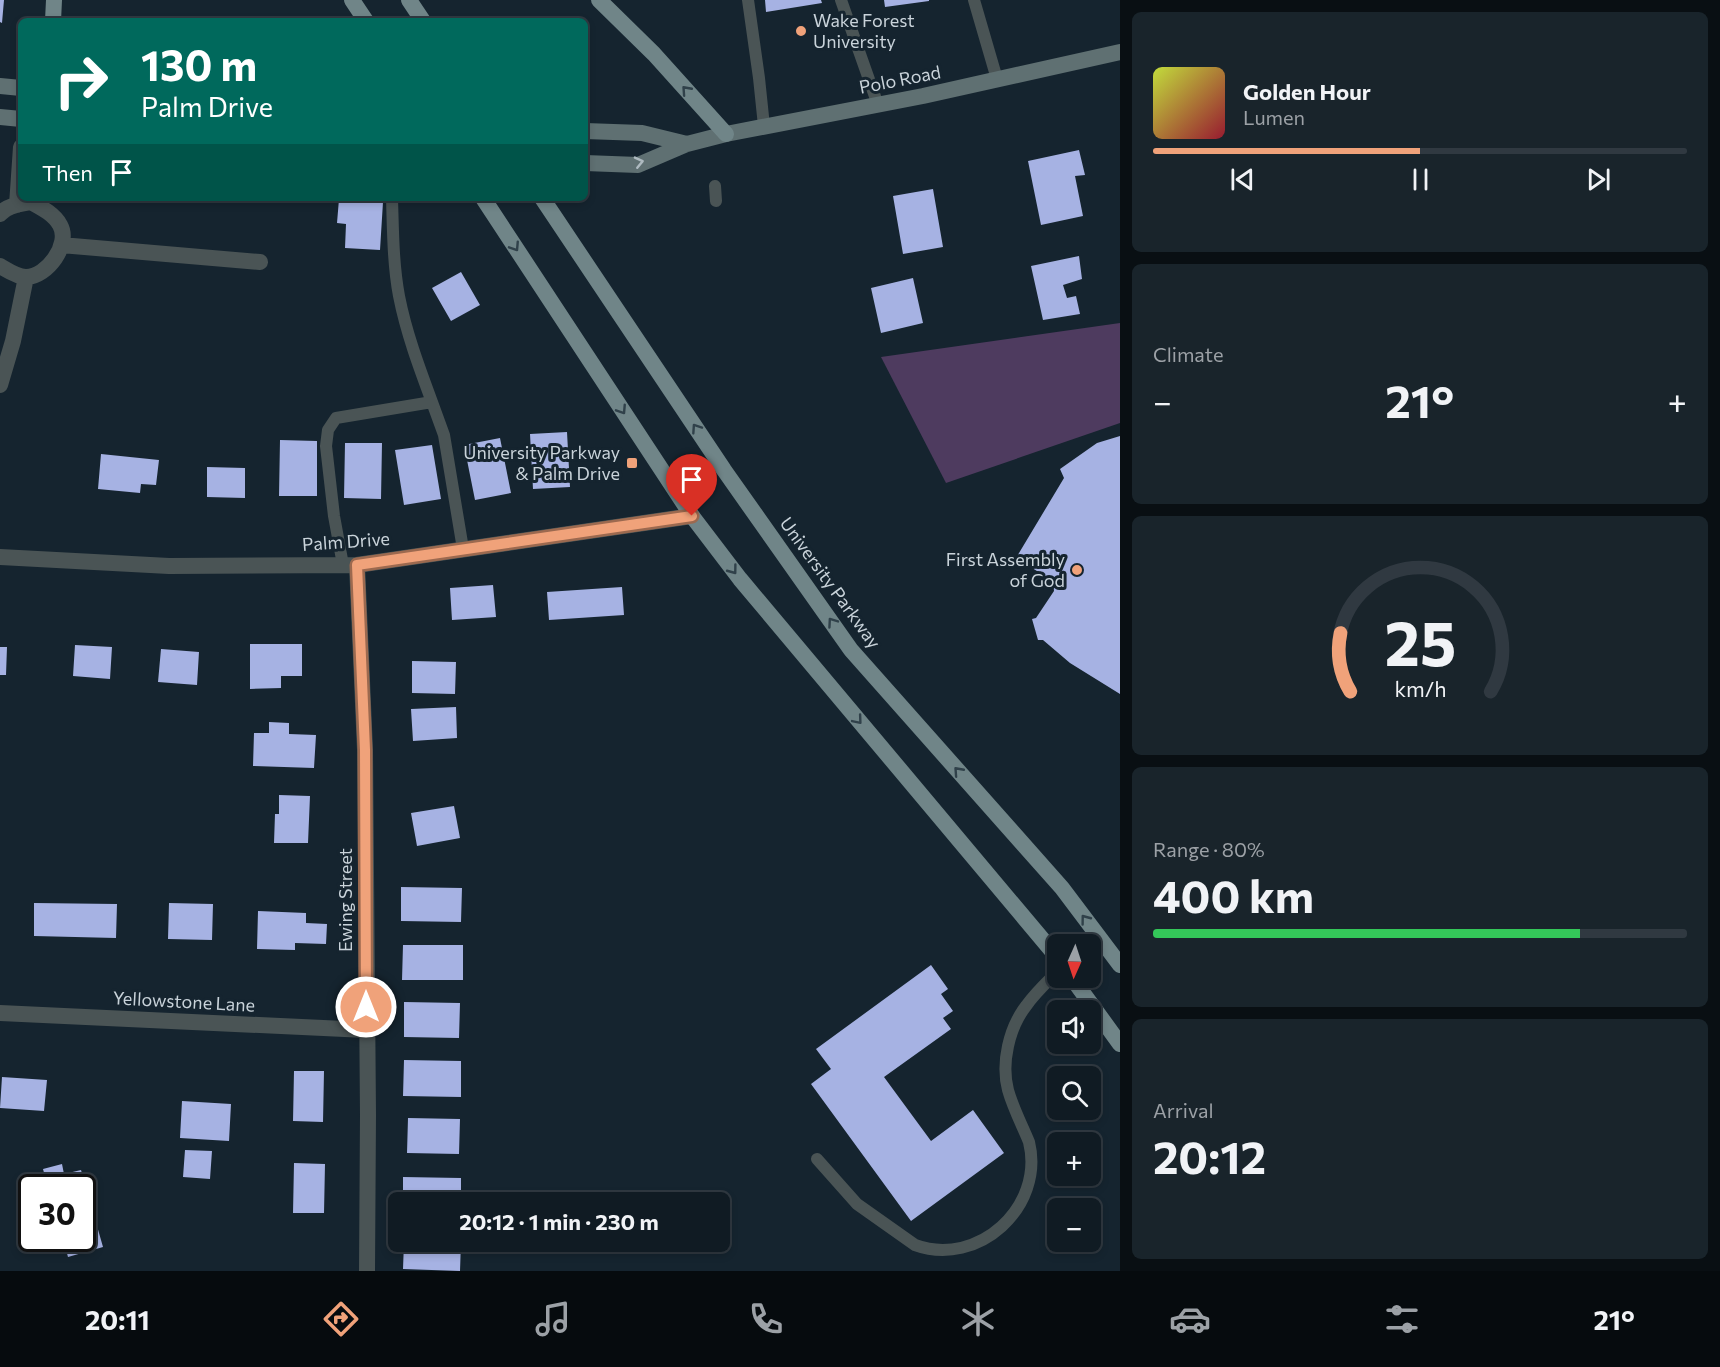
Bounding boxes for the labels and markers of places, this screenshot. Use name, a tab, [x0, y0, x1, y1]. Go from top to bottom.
place label: Wake Forest University	[813, 9, 915, 52]
marker: Wake Forest University	[794, 24, 808, 38]
place label: University Parkway & Palm Drive	[463, 441, 620, 484]
pin	[666, 454, 717, 516]
marker: University Parkway & Palm Drive	[625, 456, 639, 470]
place label: First Assembly of God	[946, 548, 1065, 591]
marker: First Assembly of God	[1070, 563, 1084, 577]

